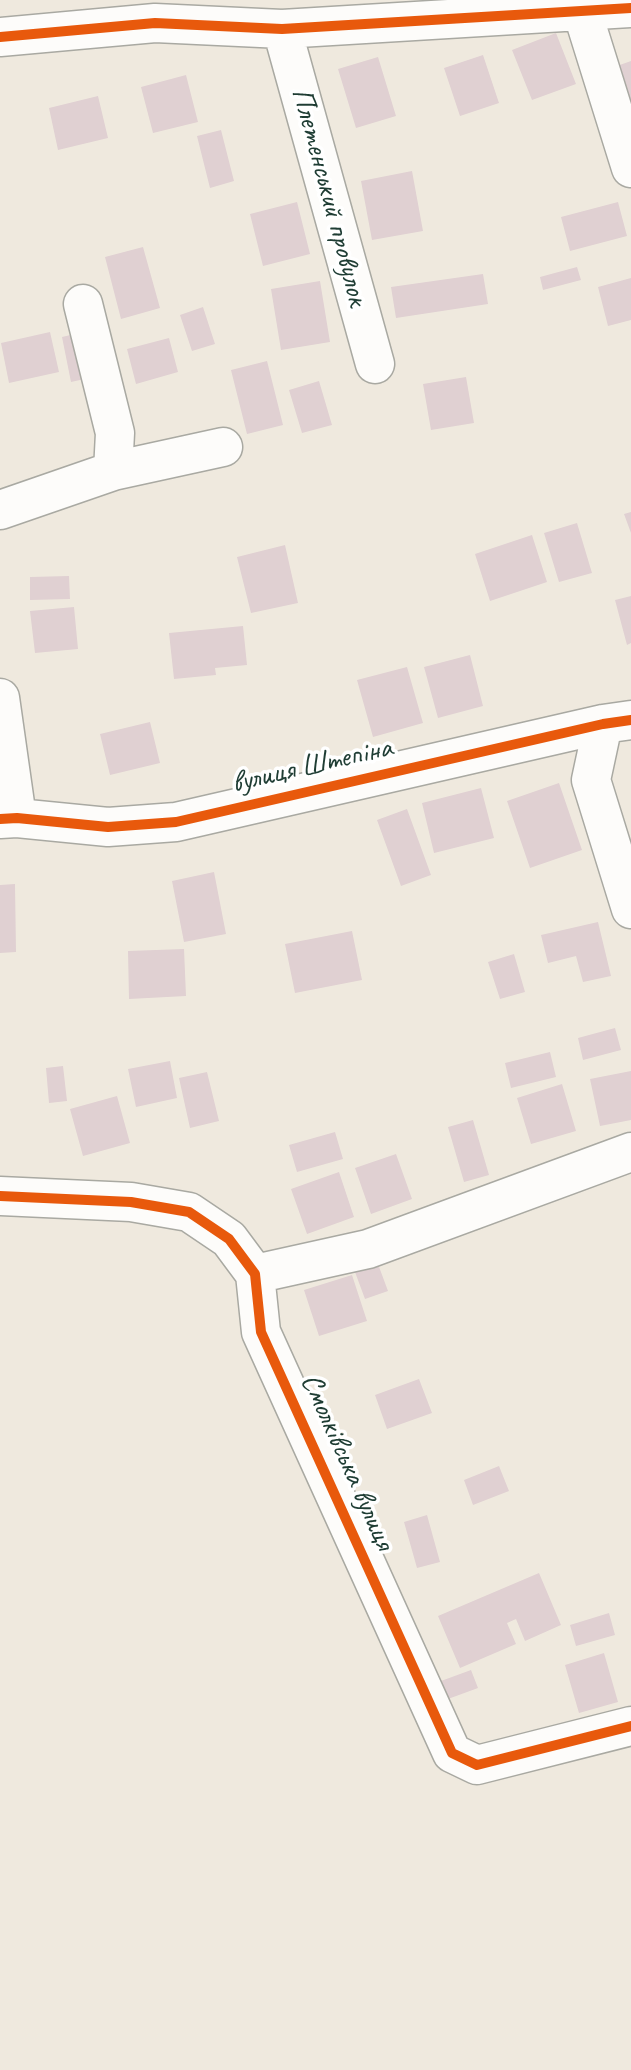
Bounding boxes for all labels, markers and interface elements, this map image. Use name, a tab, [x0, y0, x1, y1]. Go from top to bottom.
street label: Плетенський провулок	[283, 84, 375, 310]
street label: вулиця Штепіна	[228, 730, 396, 802]
street label: Смолківська вулиця	[292, 1368, 402, 1556]

